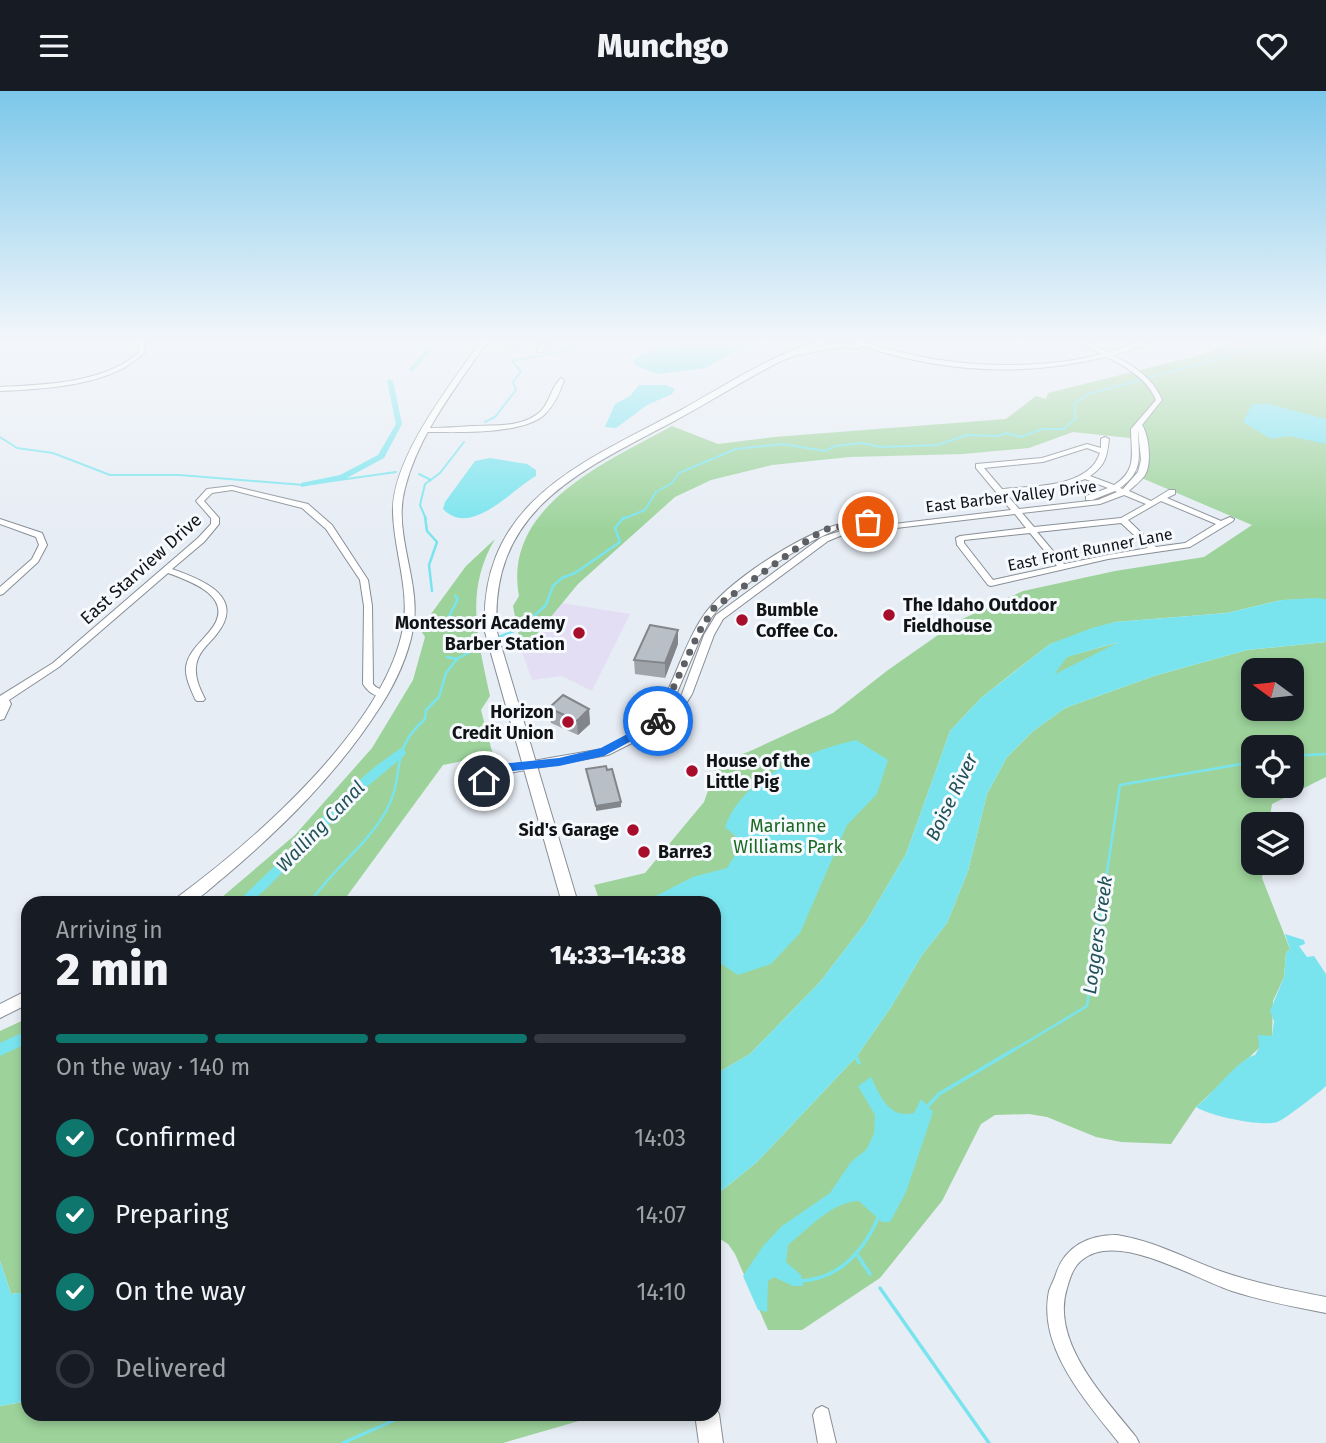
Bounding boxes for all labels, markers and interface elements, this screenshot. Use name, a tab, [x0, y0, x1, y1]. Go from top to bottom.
icon: menu	[35, 27, 73, 65]
text: Munchgo	[597, 27, 729, 65]
icon: heart	[1253, 27, 1291, 65]
street label: East Barber Valley Drive	[925, 477, 1098, 516]
pin	[838, 492, 898, 552]
icon: bag	[849, 503, 887, 541]
street label: East Starview Drive	[76, 509, 206, 629]
street label: East Front Runner Lane	[1006, 524, 1174, 575]
place label: The Idaho Outdoor Fieldhouse	[903, 594, 1058, 637]
place label: Bumble Coffee Co.	[756, 599, 838, 642]
marker: The Idaho Outdoor Fieldhouse	[881, 607, 897, 623]
place label: Montessori Academy Barber Station	[395, 612, 566, 655]
marker: Bumble Coffee Co.	[734, 612, 750, 628]
marker: Montessori Academy Barber Station	[571, 625, 587, 641]
north arrow	[1241, 658, 1304, 721]
map controls	[1241, 658, 1304, 875]
courier	[623, 686, 693, 756]
place label: Horizon Credit Union	[452, 701, 554, 744]
icon: bike	[639, 702, 677, 740]
marker: Horizon Credit Union	[560, 714, 576, 730]
button: locate	[1241, 735, 1304, 798]
water label: Boise River	[920, 749, 983, 845]
place label: House of the Little Pig	[706, 750, 810, 793]
pin	[454, 751, 514, 811]
icon: home	[465, 762, 503, 800]
marker: House of the Little Pig	[684, 763, 700, 779]
water label: Walling Canal	[271, 776, 370, 877]
button: layers	[1241, 812, 1304, 875]
park label: Marianne Williams Park	[733, 815, 843, 858]
place label: Sid's Garage	[519, 819, 619, 841]
marker: Sid's Garage	[625, 822, 641, 838]
place label: Barre3	[658, 841, 712, 863]
marker: Barre3	[636, 844, 652, 860]
water label: Loggers Creek	[1078, 874, 1117, 996]
text: Arriving in	[56, 916, 163, 944]
text: 14:33–14:38	[550, 940, 686, 971]
text: 2 min	[56, 942, 169, 997]
text: On the way · 140 m	[56, 1053, 250, 1081]
icon: check	[56, 1119, 94, 1157]
text: Confirmed	[115, 1122, 236, 1153]
text: 14:03	[634, 1124, 686, 1152]
icon: check	[56, 1196, 94, 1234]
text: Preparing	[115, 1199, 228, 1230]
text: 14:07	[636, 1201, 686, 1229]
icon: check	[56, 1273, 94, 1311]
text: On the way	[115, 1276, 246, 1307]
text: 14:10	[636, 1278, 686, 1306]
text: Delivered	[115, 1353, 227, 1384]

